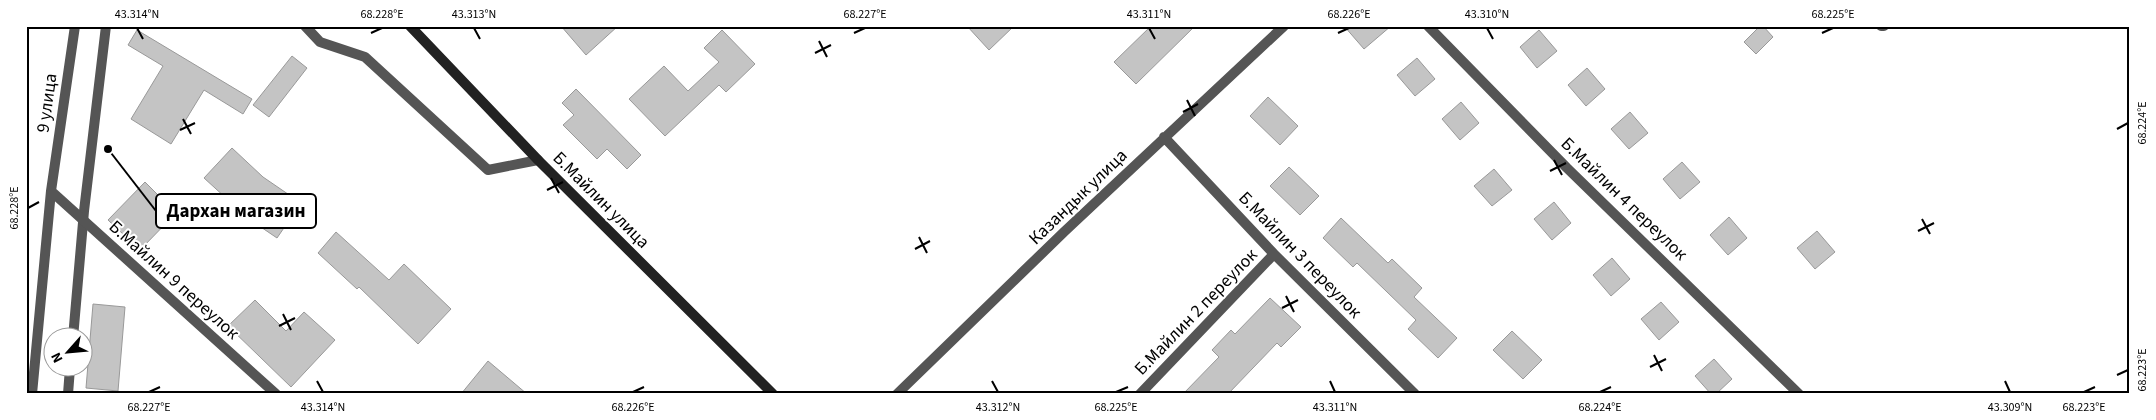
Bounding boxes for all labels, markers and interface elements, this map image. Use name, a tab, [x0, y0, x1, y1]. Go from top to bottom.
text: 43.314°N	[115, 6, 159, 23]
text: 68.228°E	[360, 6, 404, 23]
text: 43.313°N	[452, 6, 496, 23]
text: 68.227°E	[843, 6, 887, 23]
text: 43.311°N	[1127, 6, 1171, 23]
text: 68.226°E	[1327, 6, 1371, 23]
text: 43.310°N	[1465, 6, 1509, 23]
text: 68.225°E	[1811, 6, 1855, 23]
street label: 9 улица	[30, 72, 64, 134]
text: 68.224°E	[2134, 101, 2151, 145]
street label: Б.Майлин 4 переулок	[1555, 132, 1693, 266]
street label: Казандык улица	[1023, 143, 1133, 251]
street label: Б.Майлин улица	[547, 146, 655, 254]
text: 68.228°E	[6, 186, 23, 230]
street label: Б.Майлин 3 переулок	[1233, 186, 1367, 324]
callout: Дархан магазин	[156, 194, 316, 228]
text: Дархан магазин	[166, 198, 306, 225]
street label: Б.Майлин 9 переулок	[103, 215, 245, 345]
street label: Б.Майлин 2 переулок	[1129, 243, 1263, 381]
north arrow	[42, 328, 92, 378]
text: 68.223°E	[2134, 348, 2151, 392]
text: N	[46, 349, 68, 366]
text: 68.227°E	[127, 399, 171, 416]
text: 43.314°N	[301, 399, 345, 416]
text: 68.226°E	[611, 399, 655, 416]
text: 43.312°N	[976, 399, 1020, 416]
text: 68.225°E	[1094, 399, 1138, 416]
text: 43.311°N	[1313, 399, 1357, 416]
text: 68.224°E	[1578, 399, 1622, 416]
text: 43.309°N	[1988, 399, 2032, 416]
text: 68.223°E	[2062, 399, 2106, 416]

